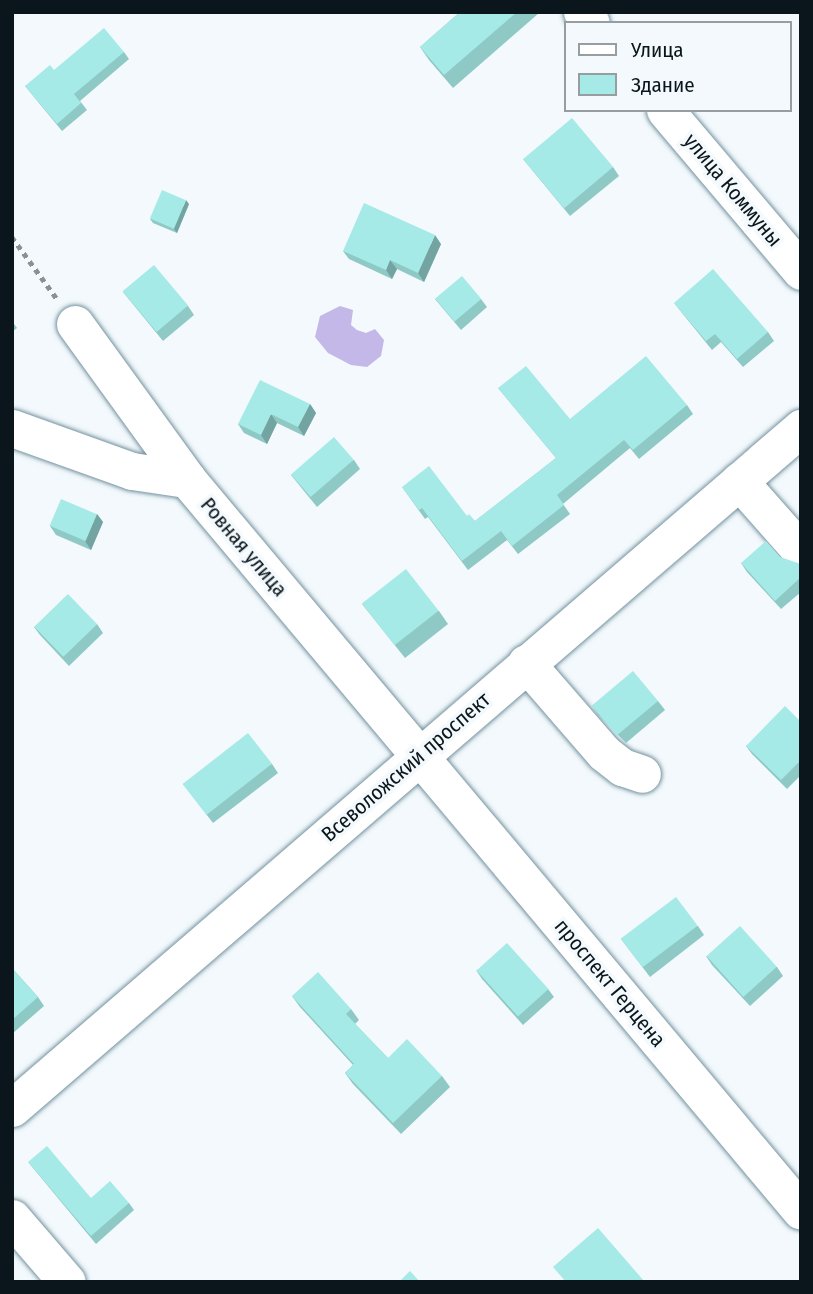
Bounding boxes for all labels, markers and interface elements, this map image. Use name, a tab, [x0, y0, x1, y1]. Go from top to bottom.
legend	[564, 21, 792, 112]
text: Улица	[631, 37, 684, 63]
text: Здание	[631, 72, 695, 98]
street label: улица Коммуны	[679, 128, 787, 252]
street label: Ровная улица	[195, 492, 293, 602]
street label: Всеволожский проспект	[317, 687, 495, 847]
street label: проспект Герцена	[549, 914, 671, 1052]

